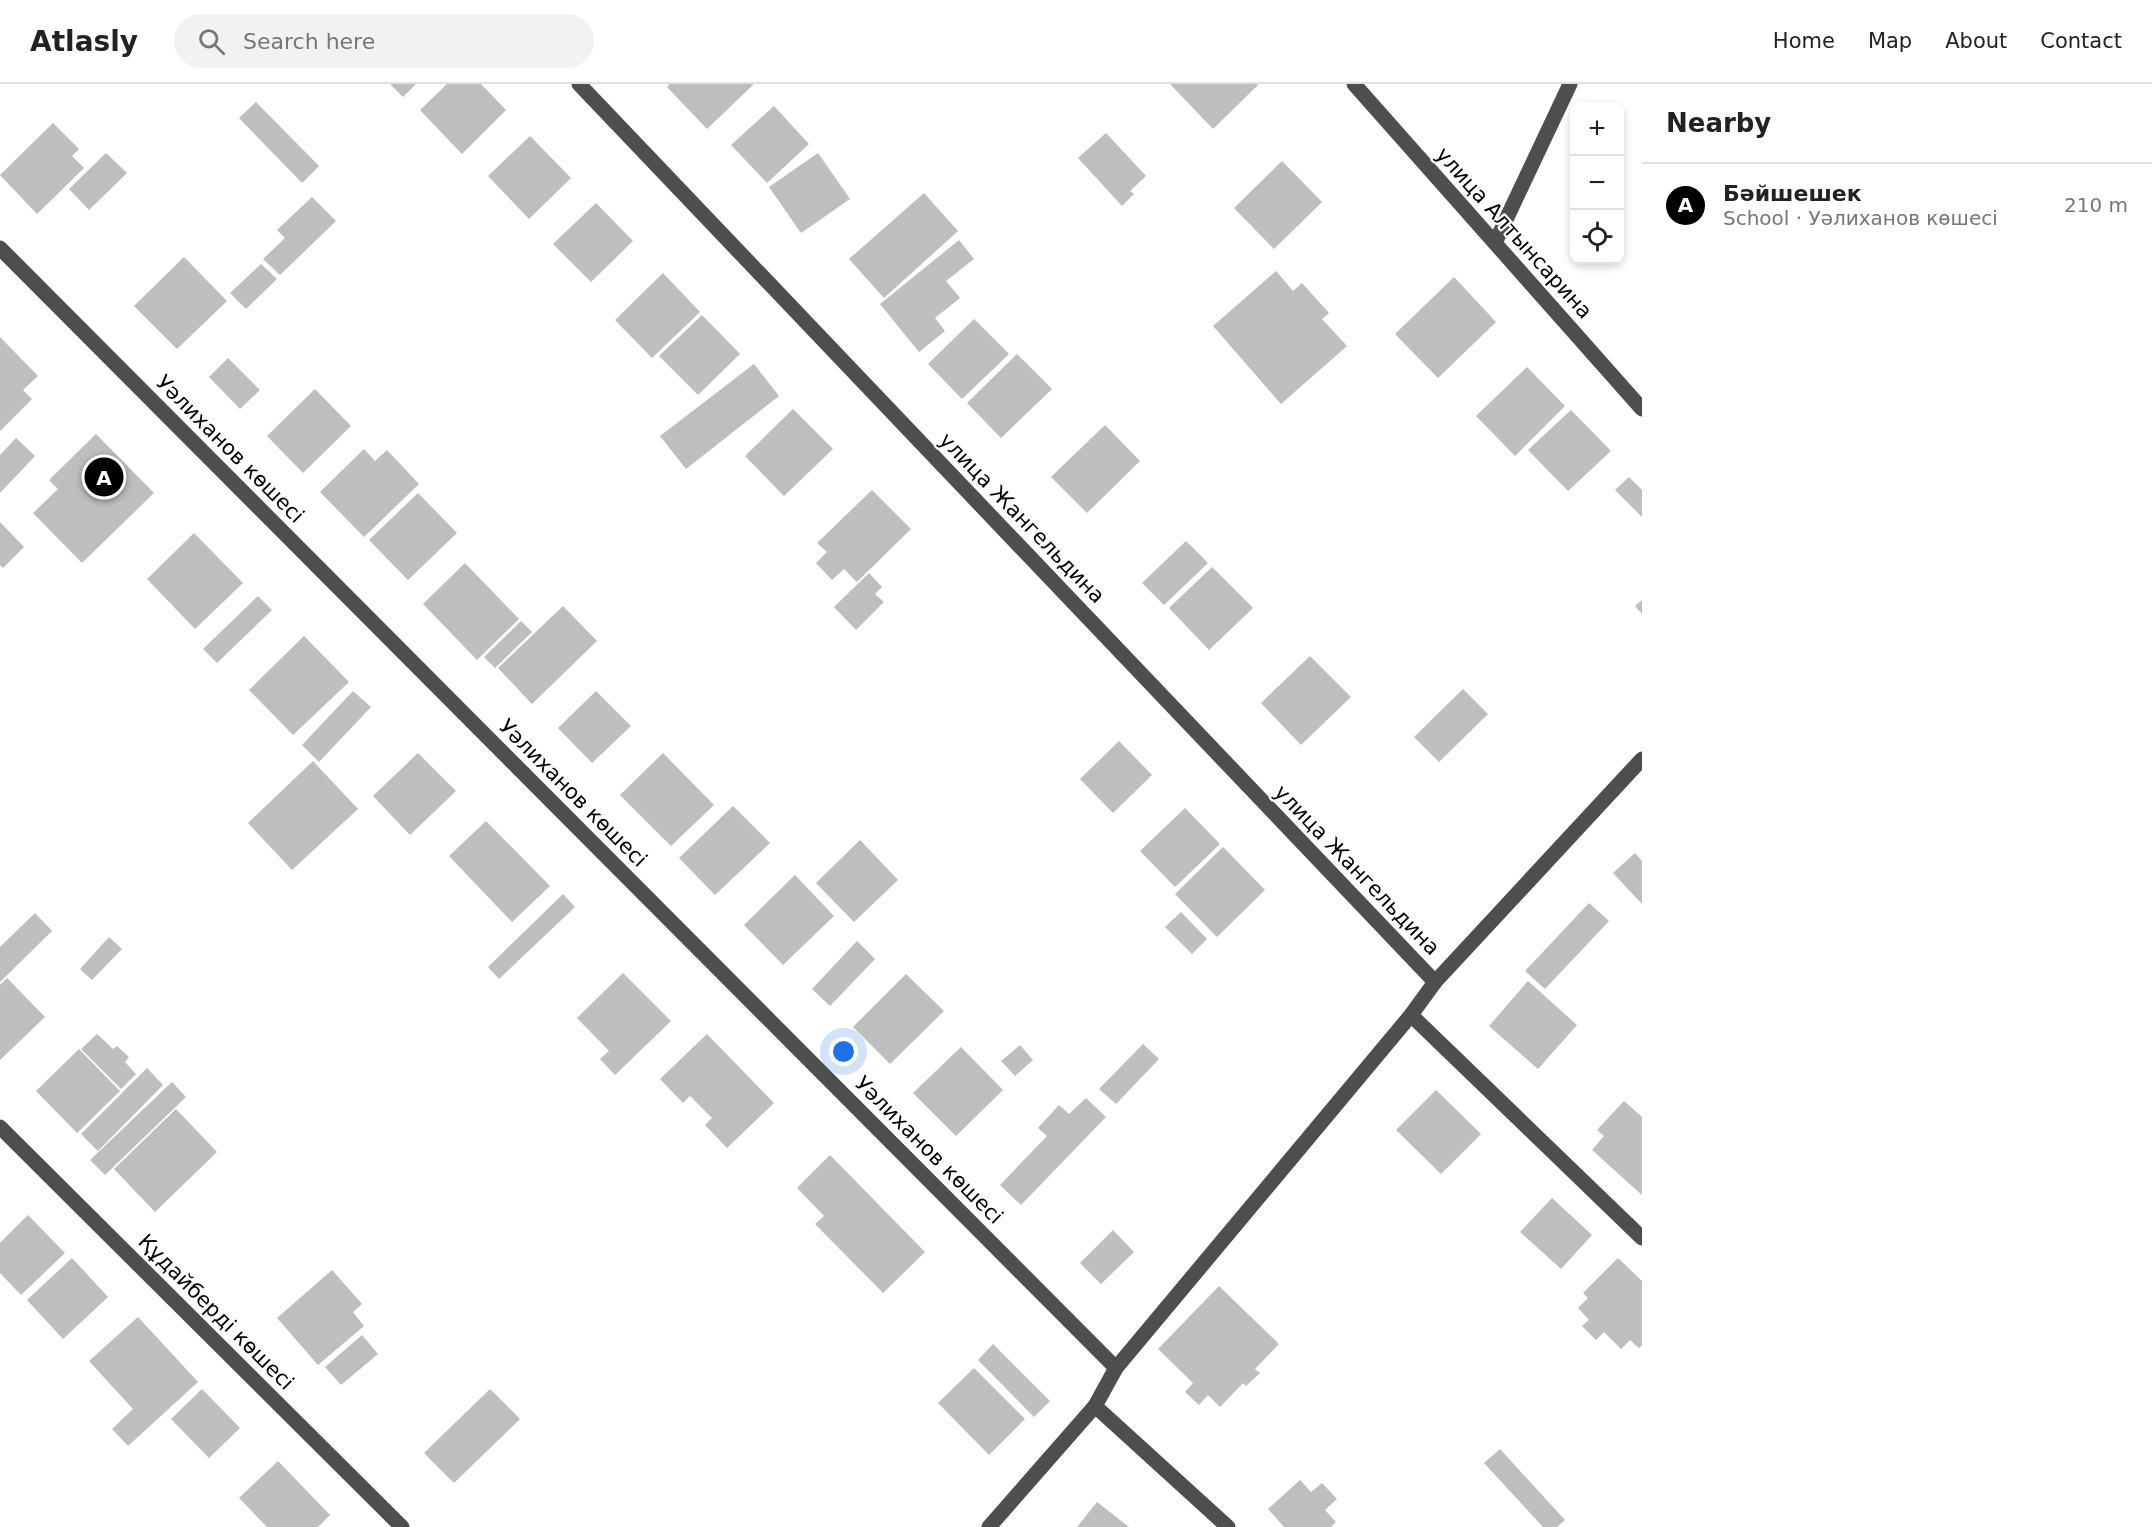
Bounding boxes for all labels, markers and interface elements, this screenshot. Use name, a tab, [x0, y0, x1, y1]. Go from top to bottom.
search box	[174, 14, 594, 68]
text: Atlasly	[30, 25, 138, 58]
icon: search	[195, 25, 228, 58]
text: Search here	[243, 29, 375, 54]
text: Home	[1773, 29, 1835, 53]
text: Map	[1868, 29, 1912, 53]
text: About	[1945, 29, 2007, 53]
text: Contact	[2040, 29, 2122, 53]
map controls	[1570, 102, 1624, 264]
button: +	[1570, 102, 1624, 156]
text: Nearby	[1666, 108, 1771, 138]
street label: улица Алтынсарина	[1431, 143, 1597, 323]
button: −	[1570, 156, 1624, 210]
text: Бәйшешек	[1723, 181, 1862, 206]
text: A	[1678, 193, 1693, 217]
text: 210 m	[2064, 193, 2128, 217]
text: School · Уәлиханов көшесі	[1723, 206, 1998, 230]
button: locate	[1570, 210, 1624, 264]
street label: Уәлиханов көшесі	[151, 370, 309, 528]
street label: улица Жангельдина	[934, 428, 1110, 608]
pin: A	[84, 454, 124, 500]
street label: Уәлиханов көшесі	[494, 714, 652, 872]
street label: улица Жангельдина	[1269, 780, 1445, 960]
your location	[829, 1037, 858, 1066]
street label: Уәлиханов көшесі	[850, 1071, 1008, 1229]
street label: Құдайберді көшесі	[133, 1229, 299, 1395]

